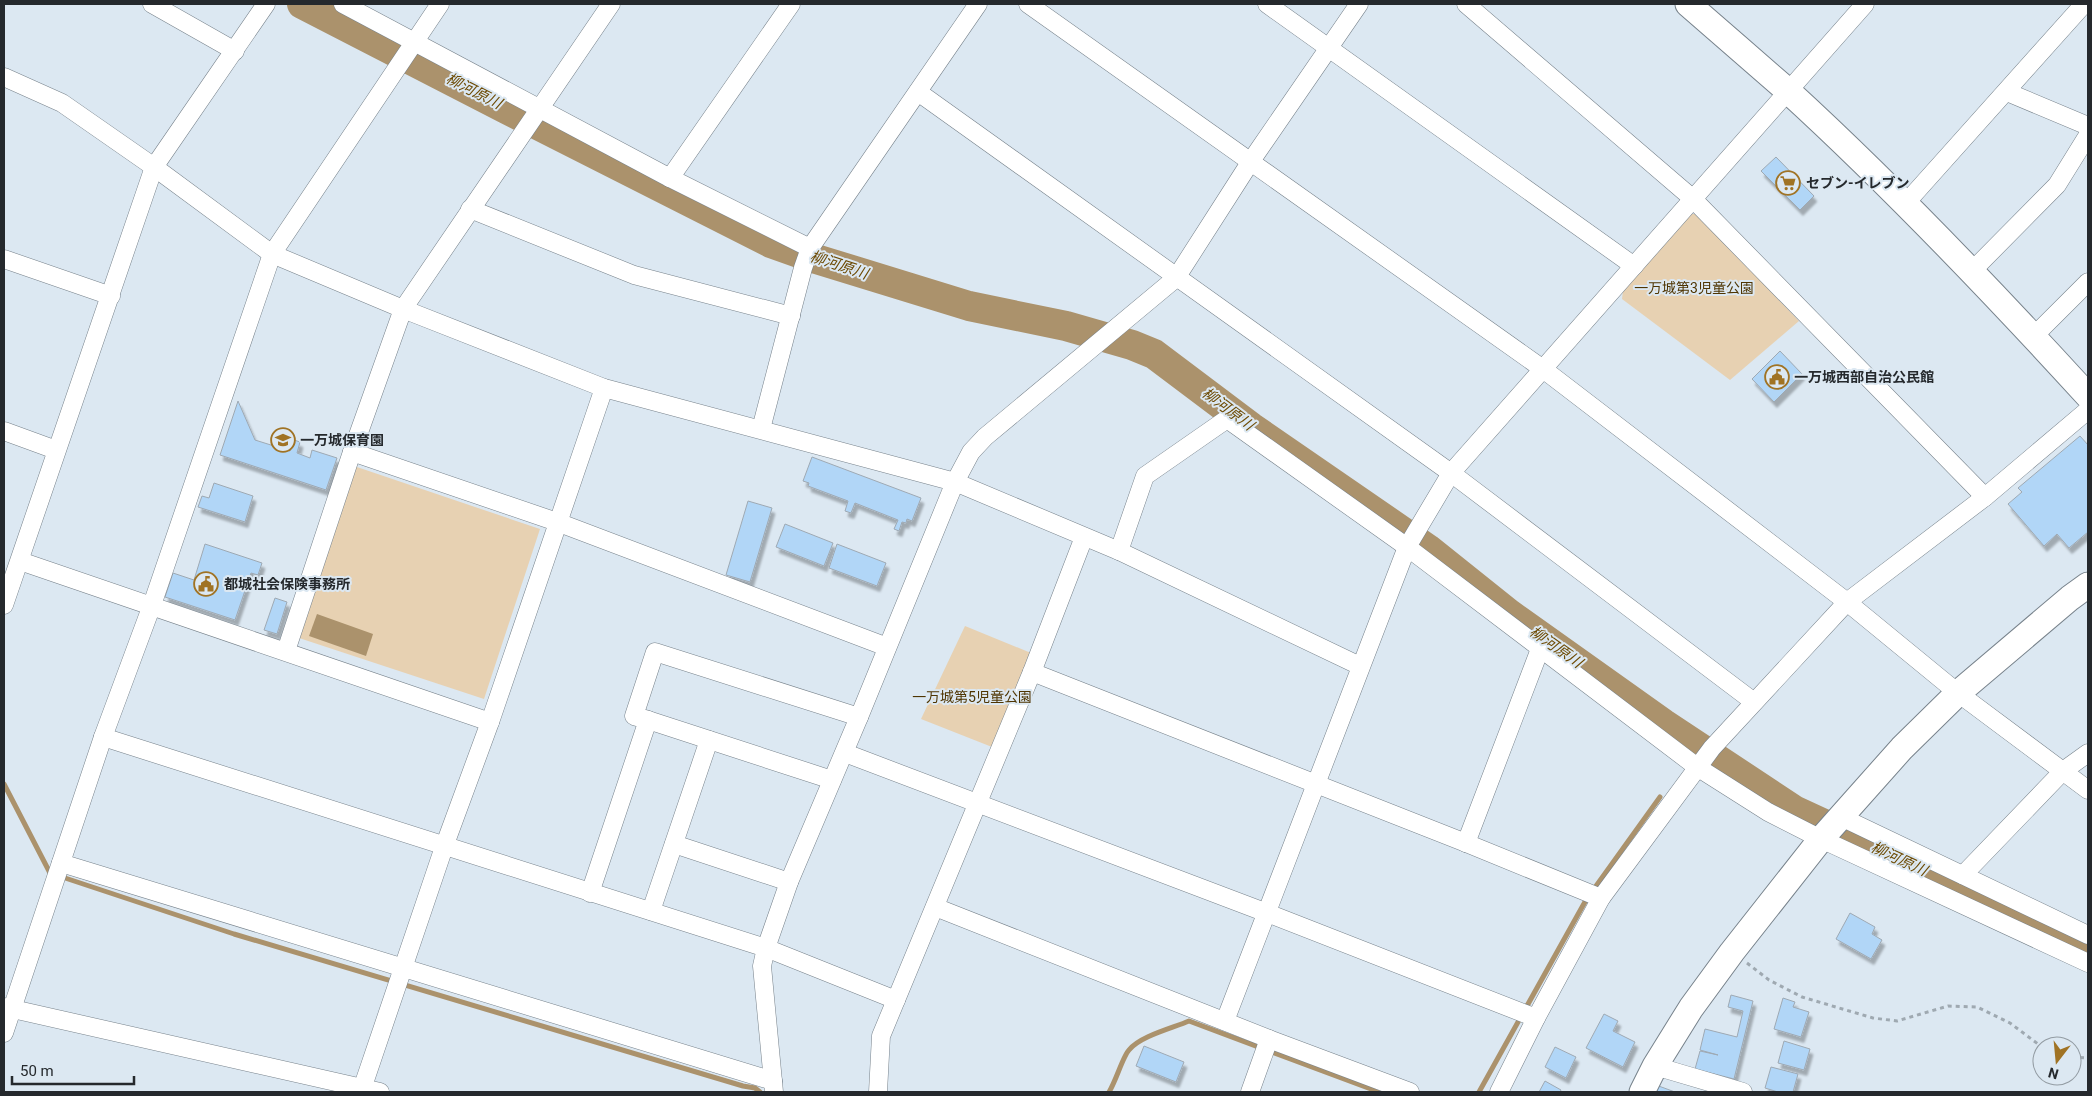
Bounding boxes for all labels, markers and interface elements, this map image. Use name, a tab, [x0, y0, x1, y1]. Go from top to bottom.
water label: 柳河原川	[443, 69, 507, 114]
supermarket icon: セブン-イレブン	[1775, 170, 1801, 196]
place label: セブン-イレブン	[1806, 175, 1910, 191]
water label: 柳河原川	[808, 247, 872, 283]
park label: 一万城第3児童公園	[1634, 280, 1754, 296]
public building icon: 一万城西部自治公民館	[1764, 364, 1790, 390]
place label: 一万城西部自治公民館	[1794, 369, 1934, 385]
water label: 柳河原川	[1199, 384, 1259, 435]
school or university icon: 一万城保育園	[270, 427, 296, 453]
place label: 一万城保育園	[300, 432, 384, 448]
public building icon: 都城社会保険事務所	[193, 571, 219, 597]
place label: 都城社会保険事務所	[224, 576, 350, 592]
water label: 柳河原川	[1526, 622, 1587, 673]
park label: 一万城第5児童公園	[912, 689, 1032, 705]
water label: 柳河原川	[1868, 838, 1932, 881]
north arrow	[2032, 1036, 2082, 1086]
scale bar	[12, 1054, 135, 1086]
text: 50 m	[20, 1062, 54, 1080]
text: N	[2046, 1064, 2060, 1083]

